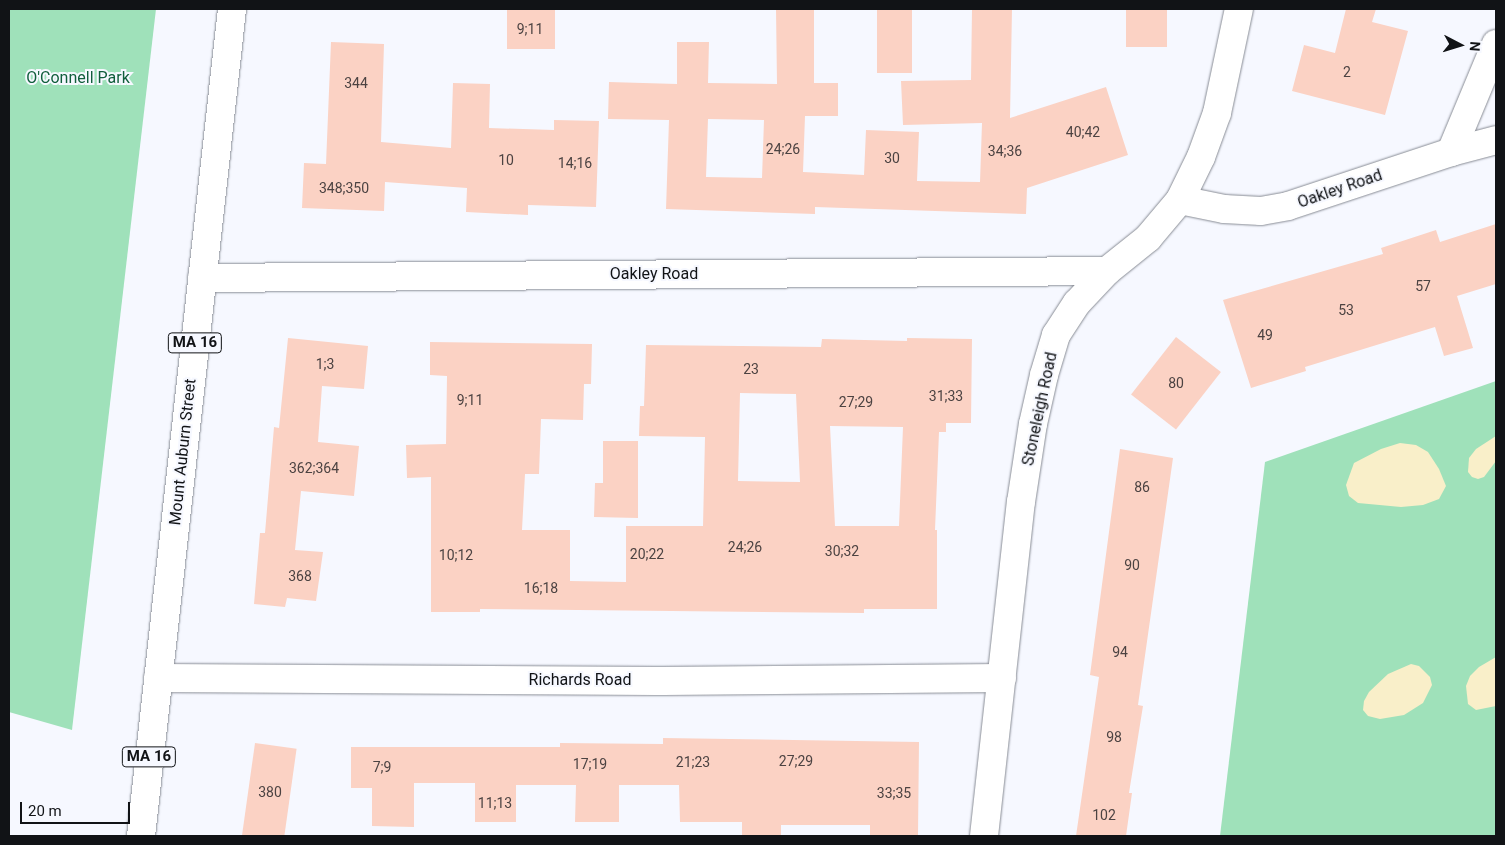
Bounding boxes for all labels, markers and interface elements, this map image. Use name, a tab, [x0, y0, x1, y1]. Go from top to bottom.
north arrow	[1435, 20, 1485, 70]
house number: 9;11	[517, 21, 543, 37]
text: N	[1467, 41, 1483, 52]
house number: 2	[1343, 64, 1351, 80]
park label: O'Connell Park	[26, 68, 130, 88]
house number: 344	[344, 75, 368, 91]
house number: 40;42	[1066, 124, 1100, 140]
house number: 24;26	[766, 141, 800, 157]
house number: 34;36	[988, 143, 1022, 159]
house number: 30	[884, 150, 900, 166]
house number: 10	[498, 152, 514, 168]
house number: 14;16	[558, 155, 592, 171]
street label: Oakley Road	[1295, 166, 1385, 212]
house number: 348;350	[319, 180, 369, 196]
street label: Oakley Road	[610, 264, 698, 284]
house number: 57	[1415, 278, 1431, 294]
house number: 53	[1338, 302, 1354, 318]
house number: 49	[1257, 327, 1273, 343]
road number: MA 16	[168, 330, 222, 356]
street label: Stoneleigh Road	[1019, 350, 1061, 468]
house number: 1;3	[316, 356, 334, 372]
house number: 23	[743, 361, 759, 377]
house number: 80	[1168, 375, 1184, 391]
street label: Mount Auburn Street	[166, 378, 200, 526]
house number: 31;33	[929, 388, 963, 404]
house number: 9;11	[457, 392, 483, 408]
house number: 27;29	[839, 394, 873, 410]
house number: 362;364	[289, 460, 339, 476]
house number: 86	[1134, 479, 1150, 495]
house number: 24;26	[728, 539, 762, 555]
house number: 30;32	[825, 543, 859, 559]
house number: 20;22	[630, 546, 664, 562]
house number: 10;12	[439, 547, 473, 563]
house number: 90	[1124, 557, 1140, 573]
house number: 368	[288, 568, 312, 584]
house number: 16;18	[524, 580, 558, 596]
house number: 94	[1112, 644, 1128, 660]
street label: Richards Road	[529, 670, 631, 690]
house number: 98	[1106, 729, 1122, 745]
road number: MA 16	[122, 744, 176, 770]
house number: 27;29	[779, 753, 813, 769]
house number: 21;23	[676, 754, 710, 770]
house number: 17;19	[573, 756, 607, 772]
house number: 7;9	[373, 759, 391, 775]
house number: 380	[258, 784, 282, 800]
house number: 33;35	[877, 785, 911, 801]
scale bar	[22, 792, 132, 824]
house number: 11;13	[478, 795, 512, 811]
text: 20 m	[28, 802, 62, 820]
house number: 102	[1092, 807, 1116, 823]

